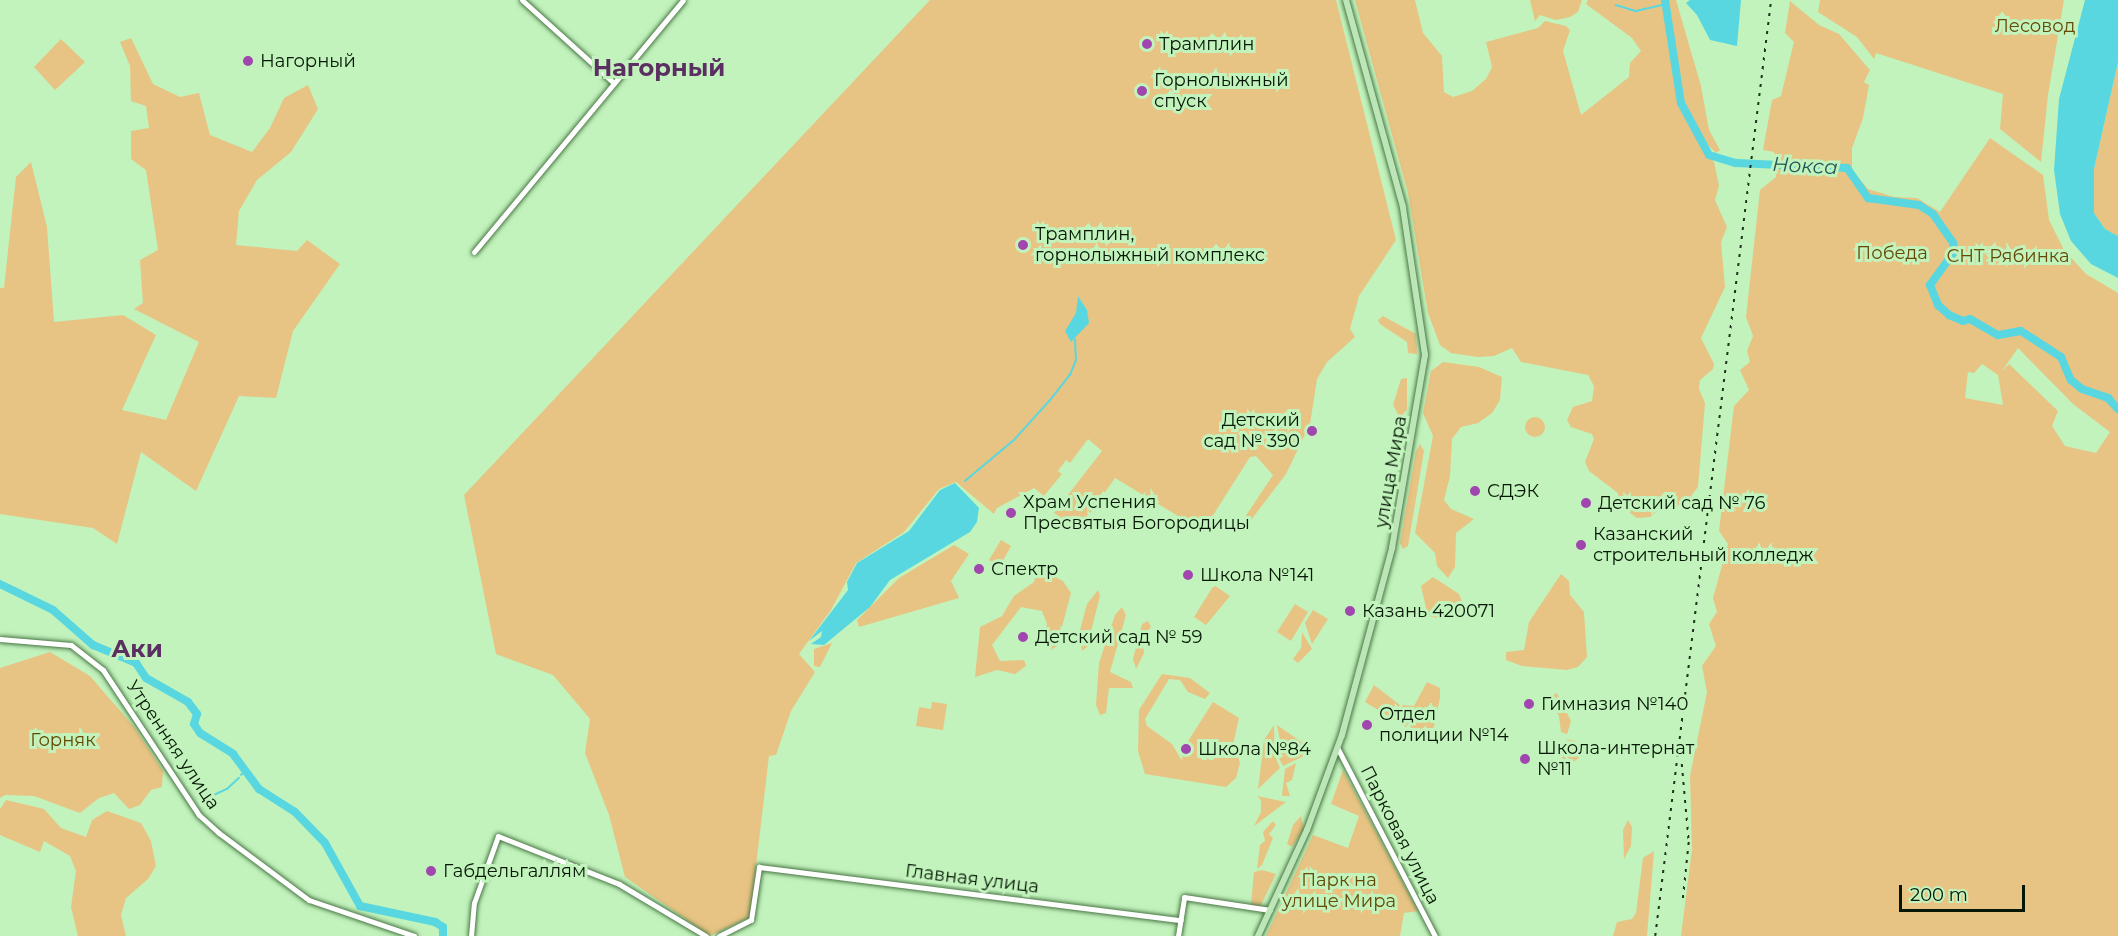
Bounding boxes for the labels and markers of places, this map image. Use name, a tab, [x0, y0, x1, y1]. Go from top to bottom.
place label: Трамплин	[1159, 33, 1254, 55]
marker: Трамплин	[1140, 37, 1154, 51]
place label: Нагорный	[260, 50, 356, 72]
marker: Нагорный	[241, 54, 255, 68]
place label: Горнолыжный спуск	[1154, 70, 1289, 112]
marker: Горнолыжный спуск	[1135, 84, 1149, 98]
place label: Трамплин, горнолыжный комплекс	[1035, 224, 1265, 266]
marker: Трамплин, горнолыжный комплекс	[1016, 238, 1030, 252]
place label: Детский сад № 390	[1204, 410, 1300, 452]
marker: Детский сад № 390	[1305, 424, 1319, 438]
place label: СДЭК	[1487, 480, 1539, 502]
marker: СДЭК	[1468, 484, 1482, 498]
place label: Храм Успения Пресвятыя Богородицы	[1023, 492, 1250, 534]
place label: Детский сад № 76	[1598, 492, 1765, 514]
marker: Детский сад № 76	[1579, 496, 1593, 510]
marker: Храм Успения Пресвятыя Богородицы	[1004, 506, 1018, 520]
place label: Казанский строительный колледж	[1593, 524, 1813, 566]
marker: Казанский строительный колледж	[1574, 538, 1588, 552]
place label: Спектр	[991, 558, 1058, 580]
marker: Спектр	[972, 562, 986, 576]
place label: Школа №141	[1200, 564, 1314, 586]
marker: Школа №141	[1181, 568, 1195, 582]
place label: Казань 420071	[1362, 600, 1495, 622]
marker: Казань 420071	[1343, 604, 1357, 618]
place label: Детский сад № 59	[1035, 626, 1202, 648]
marker: Детский сад № 59	[1016, 630, 1030, 644]
place label: Гимназия №140	[1541, 693, 1688, 715]
marker: Гимназия №140	[1522, 697, 1536, 711]
place label: Отдел полиции №14	[1379, 704, 1509, 746]
marker: Отдел полиции №14	[1360, 718, 1374, 732]
place label: Школа №84	[1198, 738, 1311, 760]
place label: Школа-интернат №11	[1537, 738, 1694, 780]
marker: Школа №84	[1179, 742, 1193, 756]
marker: Школа-интернат №11	[1518, 752, 1532, 766]
place label: Габдельгаллям	[443, 860, 586, 882]
marker: Габдельгаллям	[424, 864, 438, 878]

